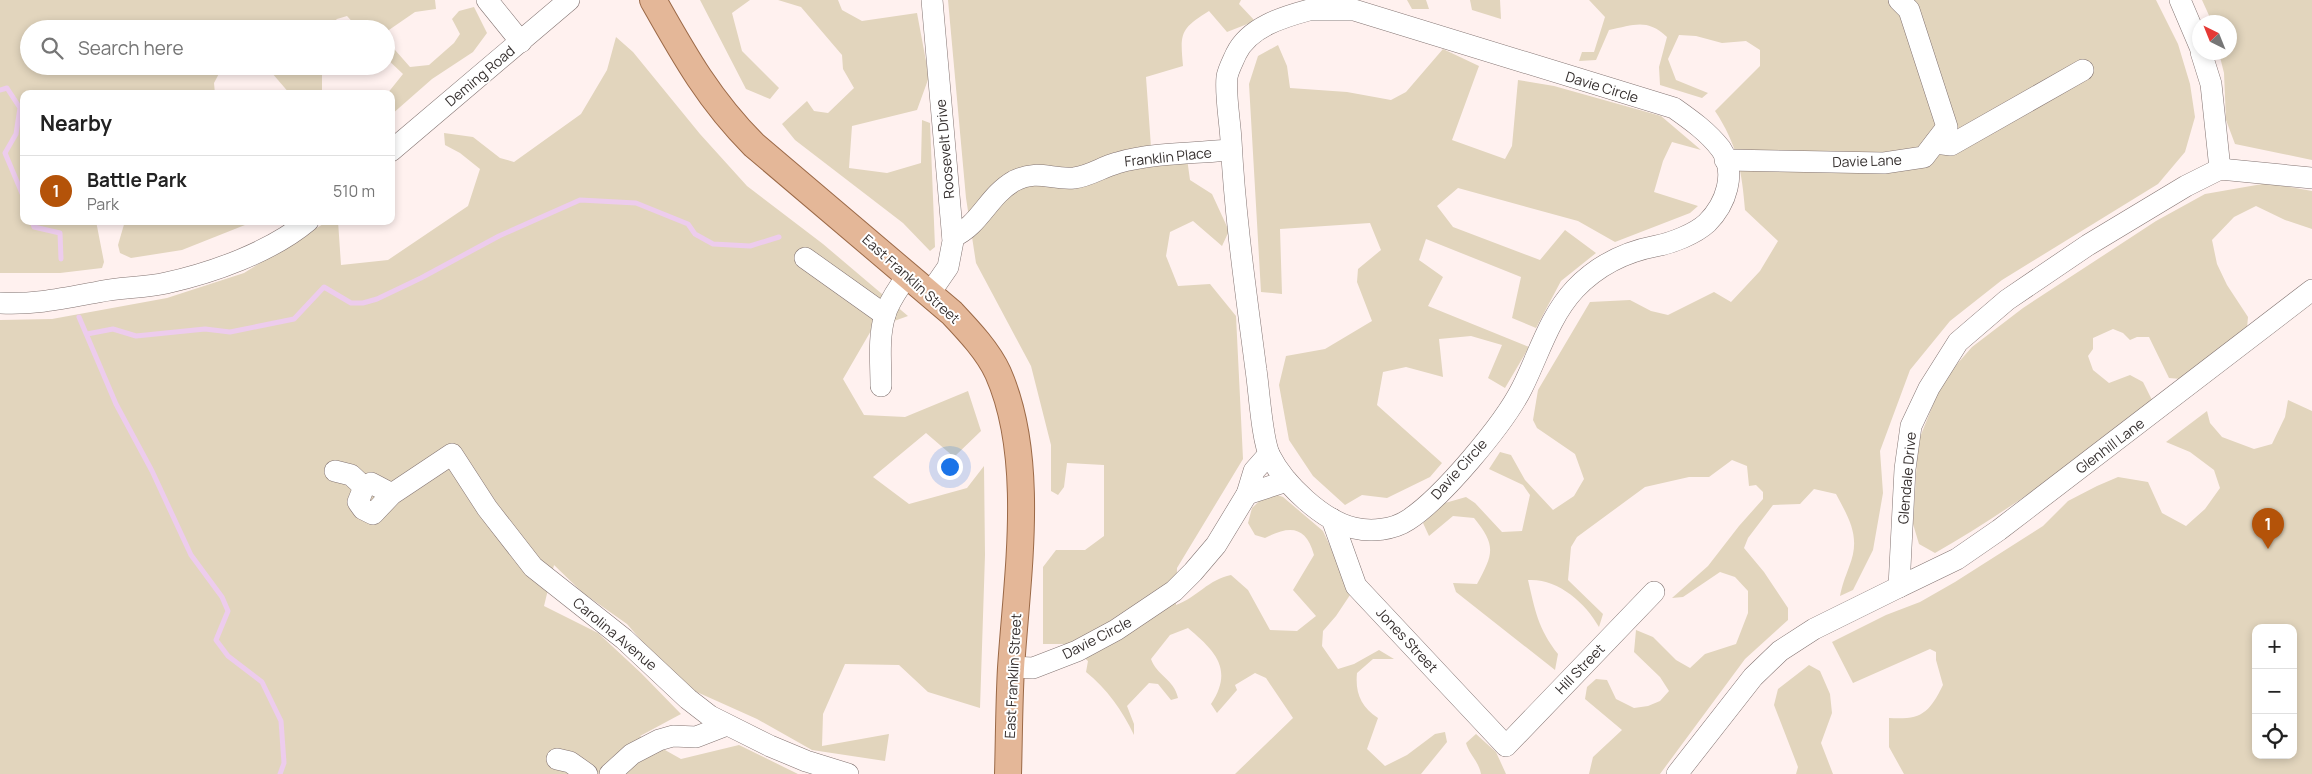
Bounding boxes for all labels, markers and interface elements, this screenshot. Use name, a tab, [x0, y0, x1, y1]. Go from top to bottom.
north arrow	[2192, 15, 2237, 60]
search box	[20, 20, 395, 75]
icon: search	[38, 34, 66, 62]
text: Search here	[78, 35, 184, 61]
street label: Deming Road	[441, 41, 518, 110]
street label: Davie Circle	[1563, 66, 1641, 107]
street label: Roosevelt Drive	[931, 98, 958, 200]
text: Nearby	[40, 109, 112, 137]
street label: Franklin Place	[1123, 142, 1213, 171]
street label: Davie Lane	[1832, 150, 1902, 171]
text: Battle Park	[87, 167, 186, 193]
text: 1	[52, 180, 60, 202]
text: 510 m	[333, 180, 375, 202]
text: Park	[87, 193, 119, 215]
street label: East Franklin Street	[858, 230, 964, 328]
street label: Glenhill Lane	[2071, 413, 2148, 478]
street label: Glendale Drive	[1893, 431, 1920, 525]
street label: Davie Circle	[1426, 434, 1491, 503]
your location	[937, 454, 963, 480]
pin: 1	[2252, 508, 2284, 549]
street label: Carolina Avenue	[569, 593, 661, 674]
street label: Jones Street	[1372, 603, 1443, 677]
street label: Davie Circle	[1059, 612, 1135, 663]
street label: East Franklin Street	[1000, 613, 1025, 739]
map controls	[2252, 624, 2297, 759]
button: +	[2252, 624, 2297, 669]
street label: Hill Street	[1551, 639, 1609, 698]
button: −	[2252, 669, 2297, 714]
button: locate	[2252, 714, 2297, 759]

